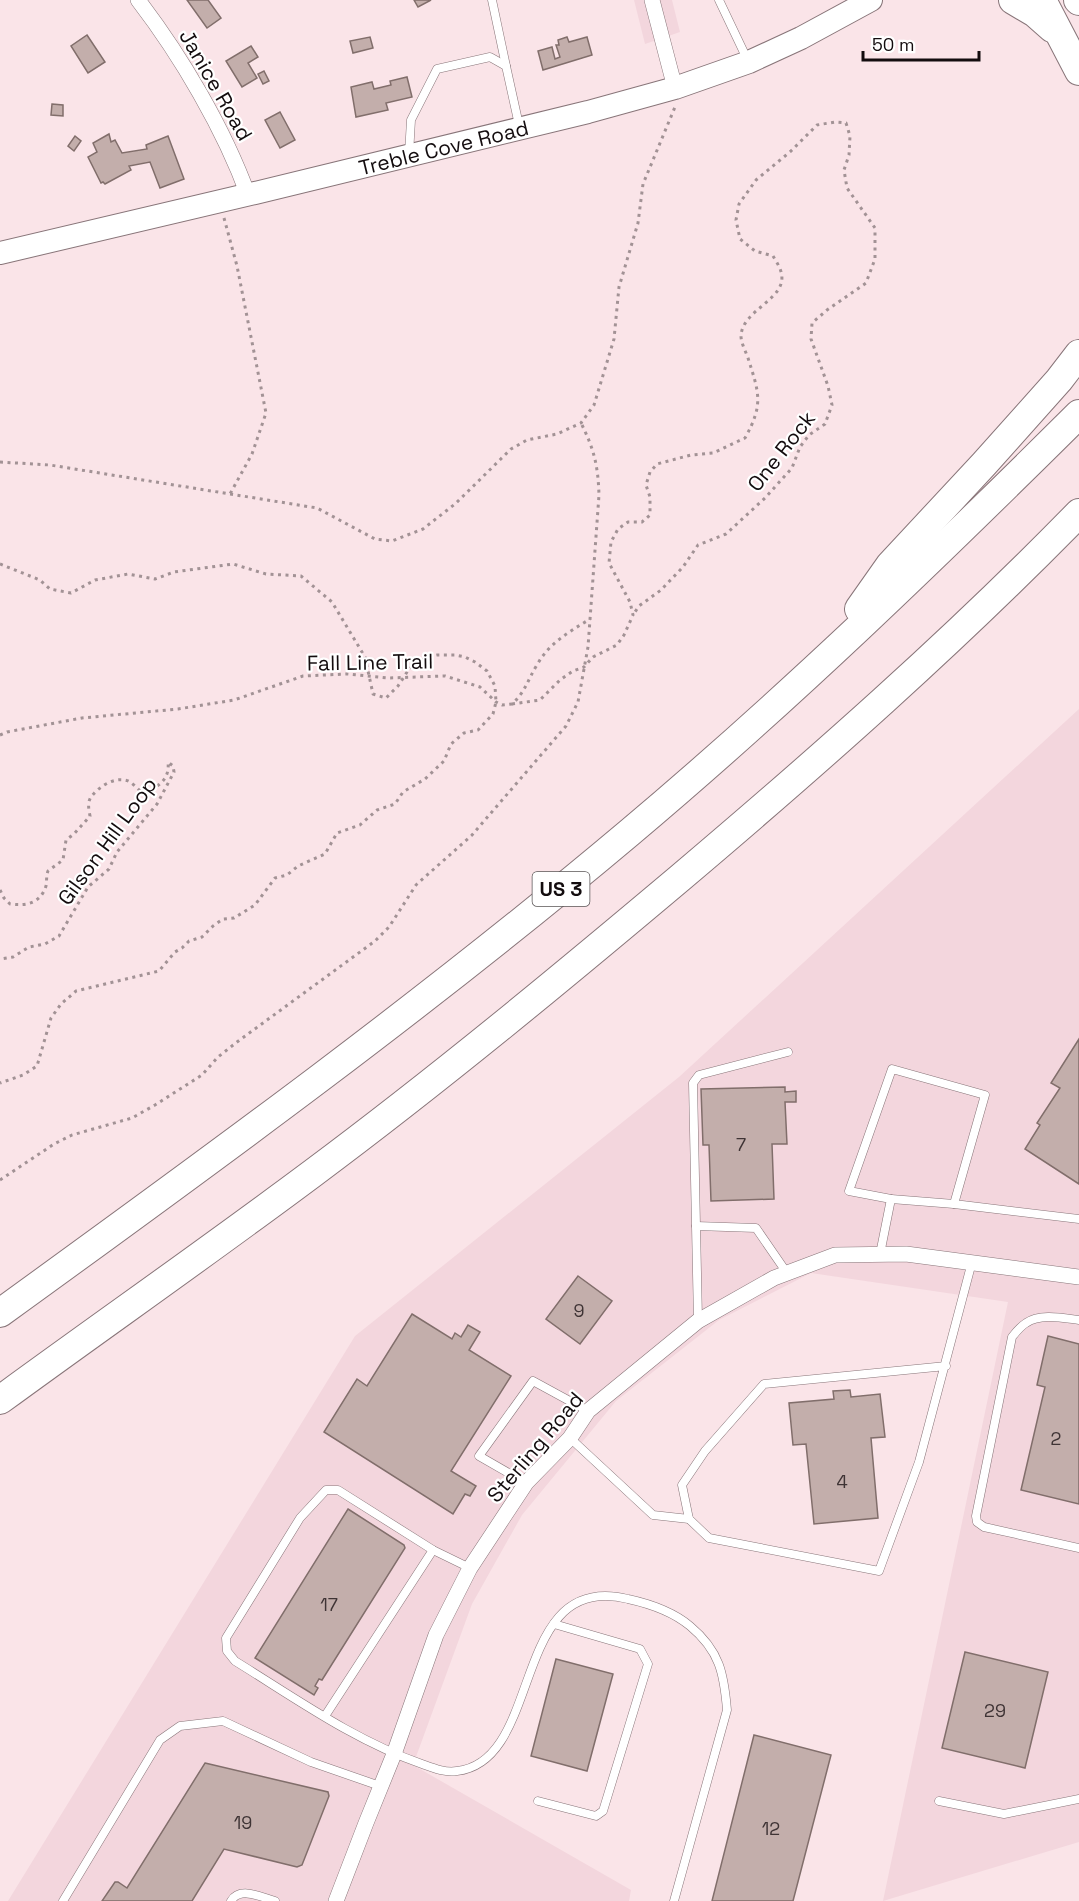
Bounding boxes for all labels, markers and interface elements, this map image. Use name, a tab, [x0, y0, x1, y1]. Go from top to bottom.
scale bar	[863, 24, 978, 62]
street label: Janice Road	[173, 25, 259, 145]
text: 50 m	[872, 33, 914, 56]
street label: Treble Cove Road	[356, 113, 531, 181]
street label: One Rock	[741, 405, 821, 497]
street label: Fall Line Trail	[307, 647, 433, 677]
street label: Gilson Hill Loop	[51, 772, 163, 910]
road number: US 3	[532, 872, 590, 906]
house number: 7	[736, 1133, 746, 1156]
house number: 9	[573, 1299, 585, 1322]
street label: Sterling Road	[481, 1386, 589, 1508]
house number: 2	[1051, 1427, 1061, 1450]
house number: 4	[836, 1470, 848, 1493]
house number: 17	[320, 1593, 338, 1616]
house number: 29	[984, 1699, 1006, 1722]
house number: 19	[234, 1811, 252, 1834]
house number: 12	[762, 1817, 780, 1840]

